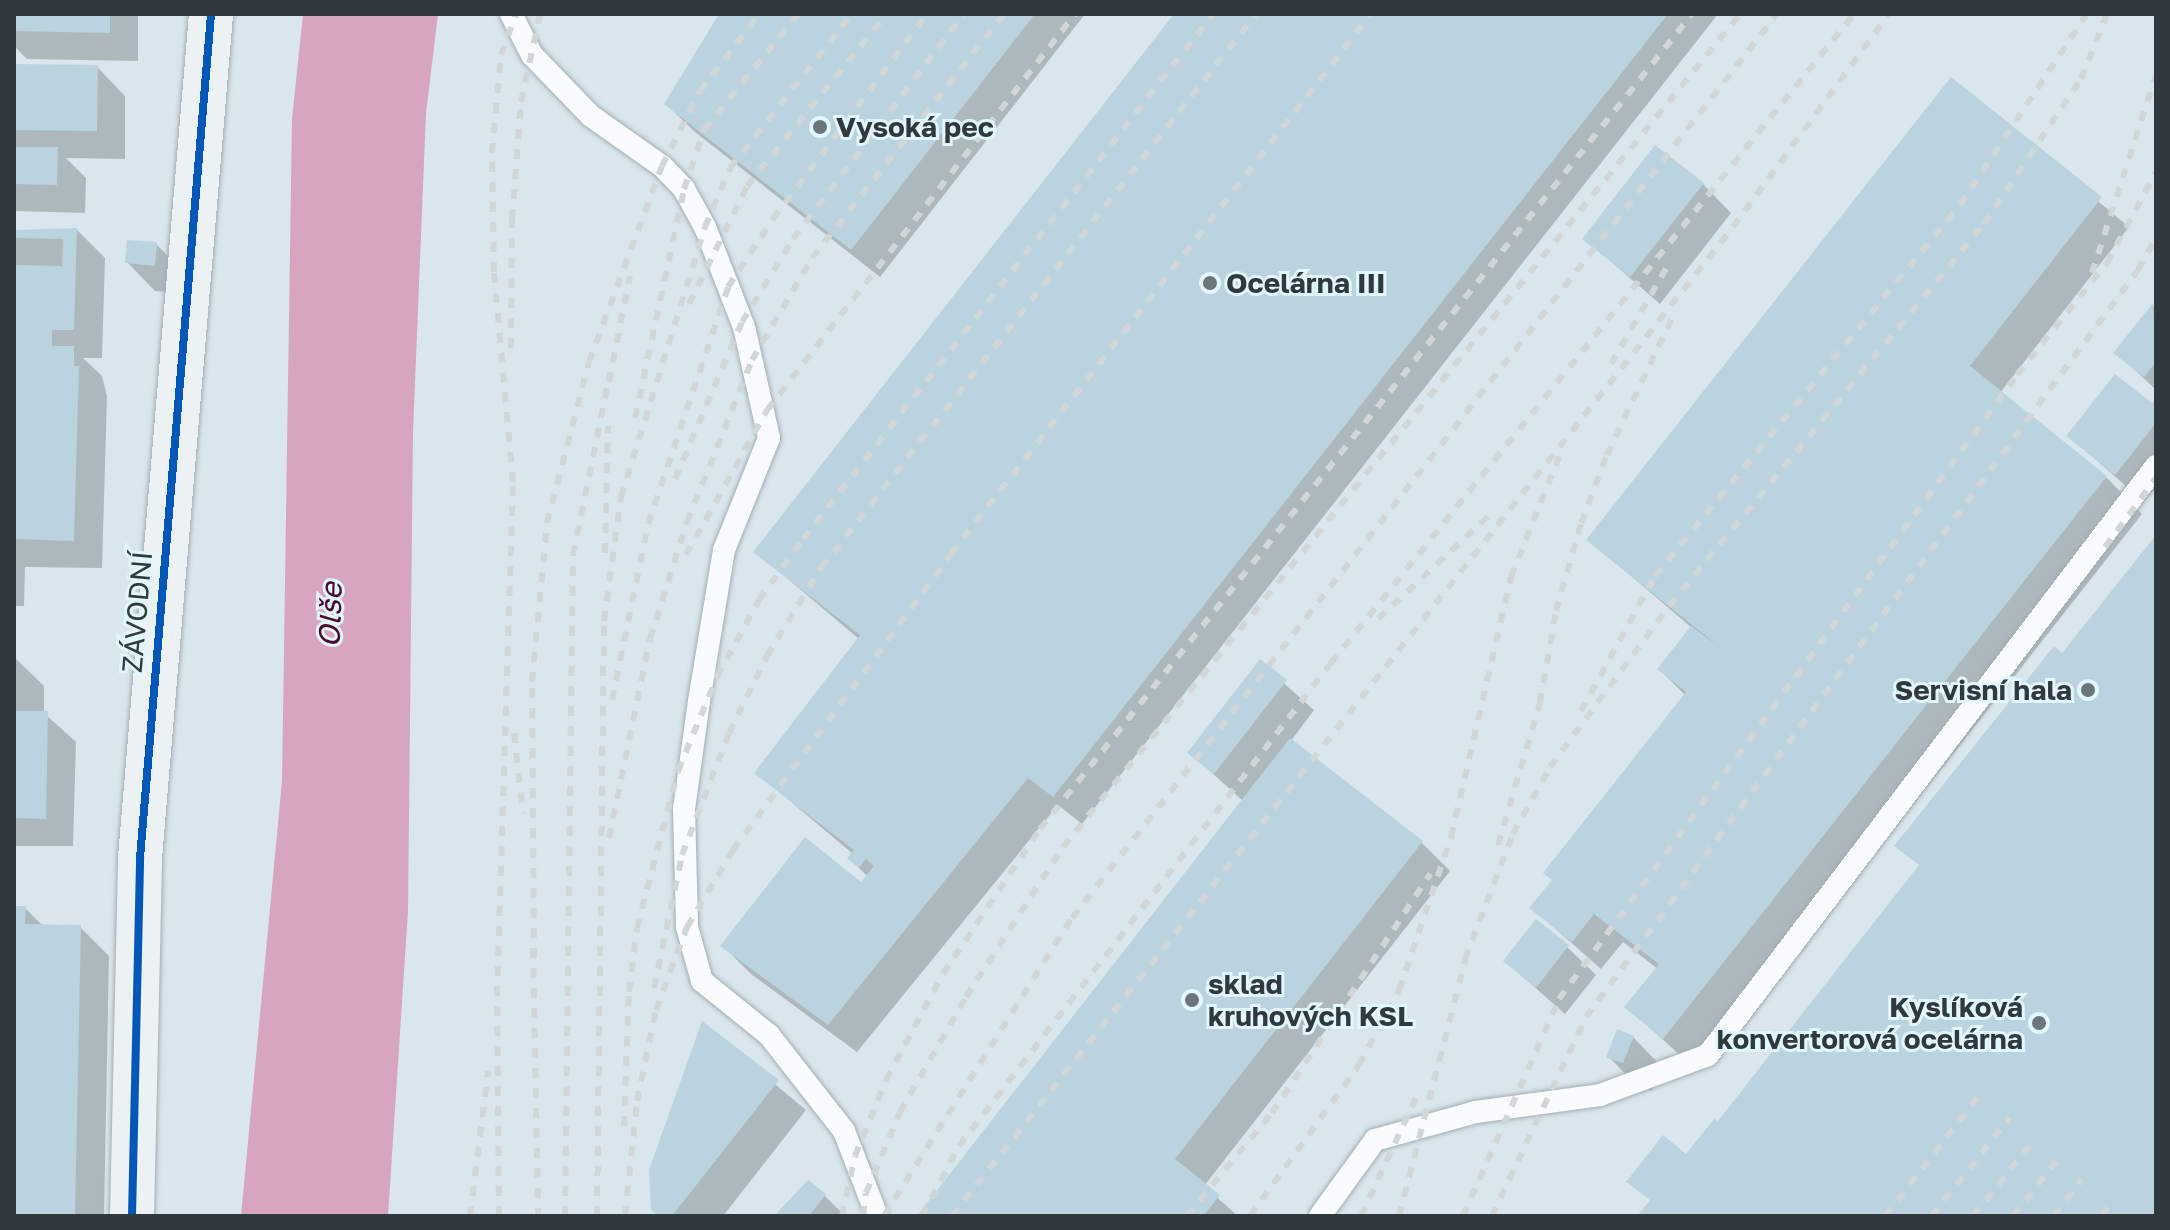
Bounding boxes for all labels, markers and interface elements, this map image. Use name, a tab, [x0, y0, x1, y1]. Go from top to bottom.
place label: Vysoká pec	[836, 110, 994, 144]
marker: Vysoká pec	[811, 118, 829, 136]
place label: Ocelárna III	[1226, 266, 1385, 300]
marker: Ocelárna III	[1201, 274, 1219, 292]
street label: ZÁVODNÍ	[115, 550, 159, 674]
water label: Olše	[311, 582, 349, 648]
place label: Servisní hala	[1895, 673, 2072, 707]
marker: Servisní hala	[2079, 681, 2097, 699]
place label: sklad kruhových KSL	[1208, 967, 1413, 1033]
place label: Kyslíková konvertorová ocelárna	[1717, 990, 2023, 1056]
marker: sklad kruhových KSL	[1183, 991, 1201, 1009]
marker: Kyslíková konvertorová ocelárna	[2030, 1014, 2048, 1032]

